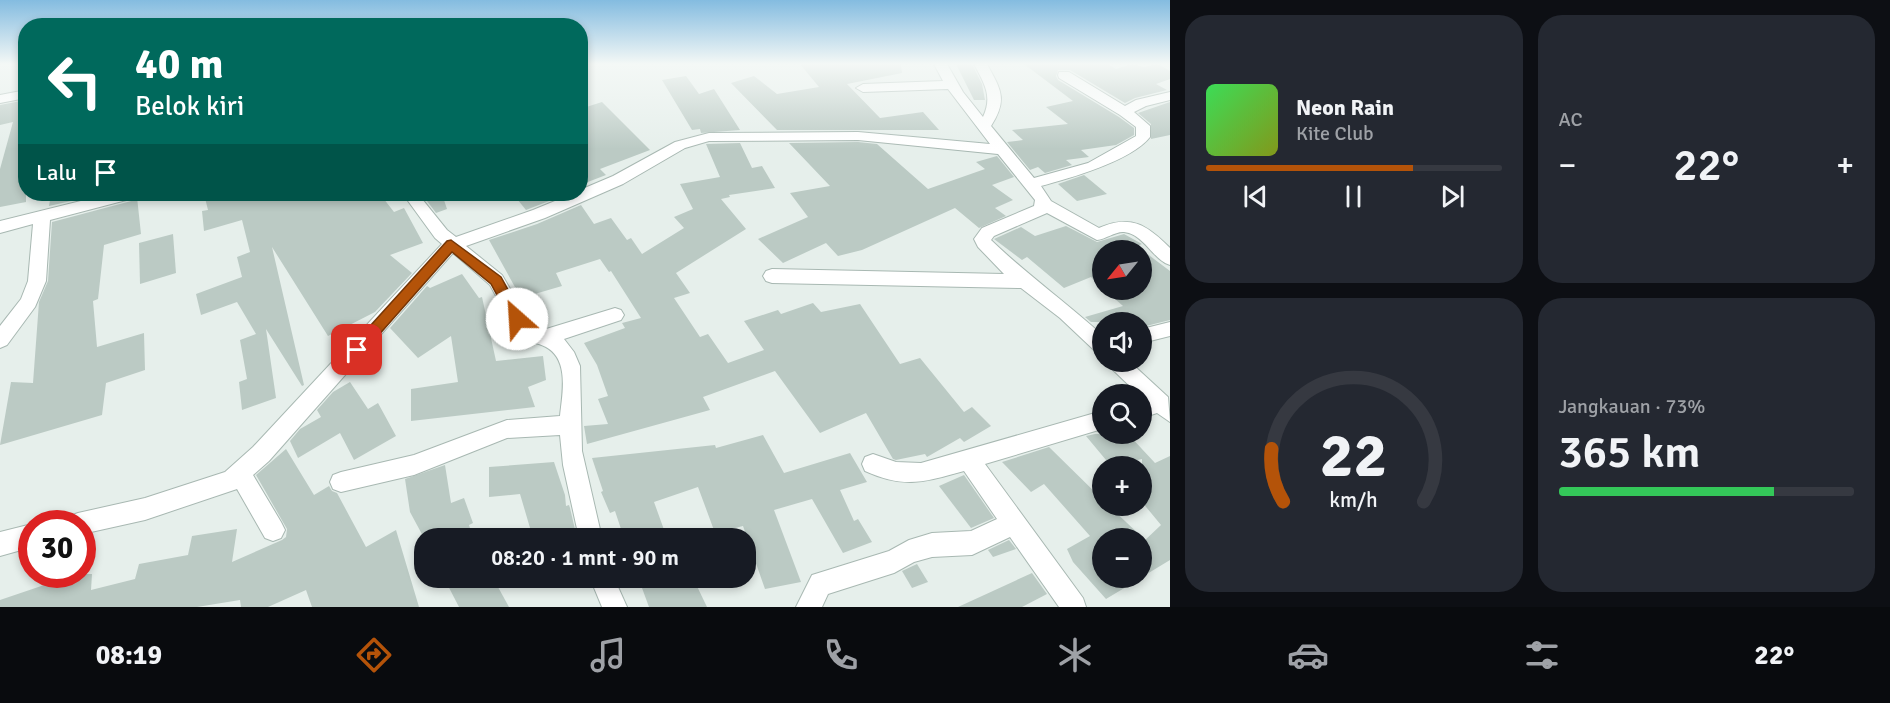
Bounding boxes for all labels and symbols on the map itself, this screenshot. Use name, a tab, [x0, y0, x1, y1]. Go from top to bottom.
north arrow	[1092, 240, 1152, 300]
position arrow	[485, 287, 549, 351]
pin	[331, 324, 382, 375]
speed limit sign: 30	[18, 510, 96, 588]

